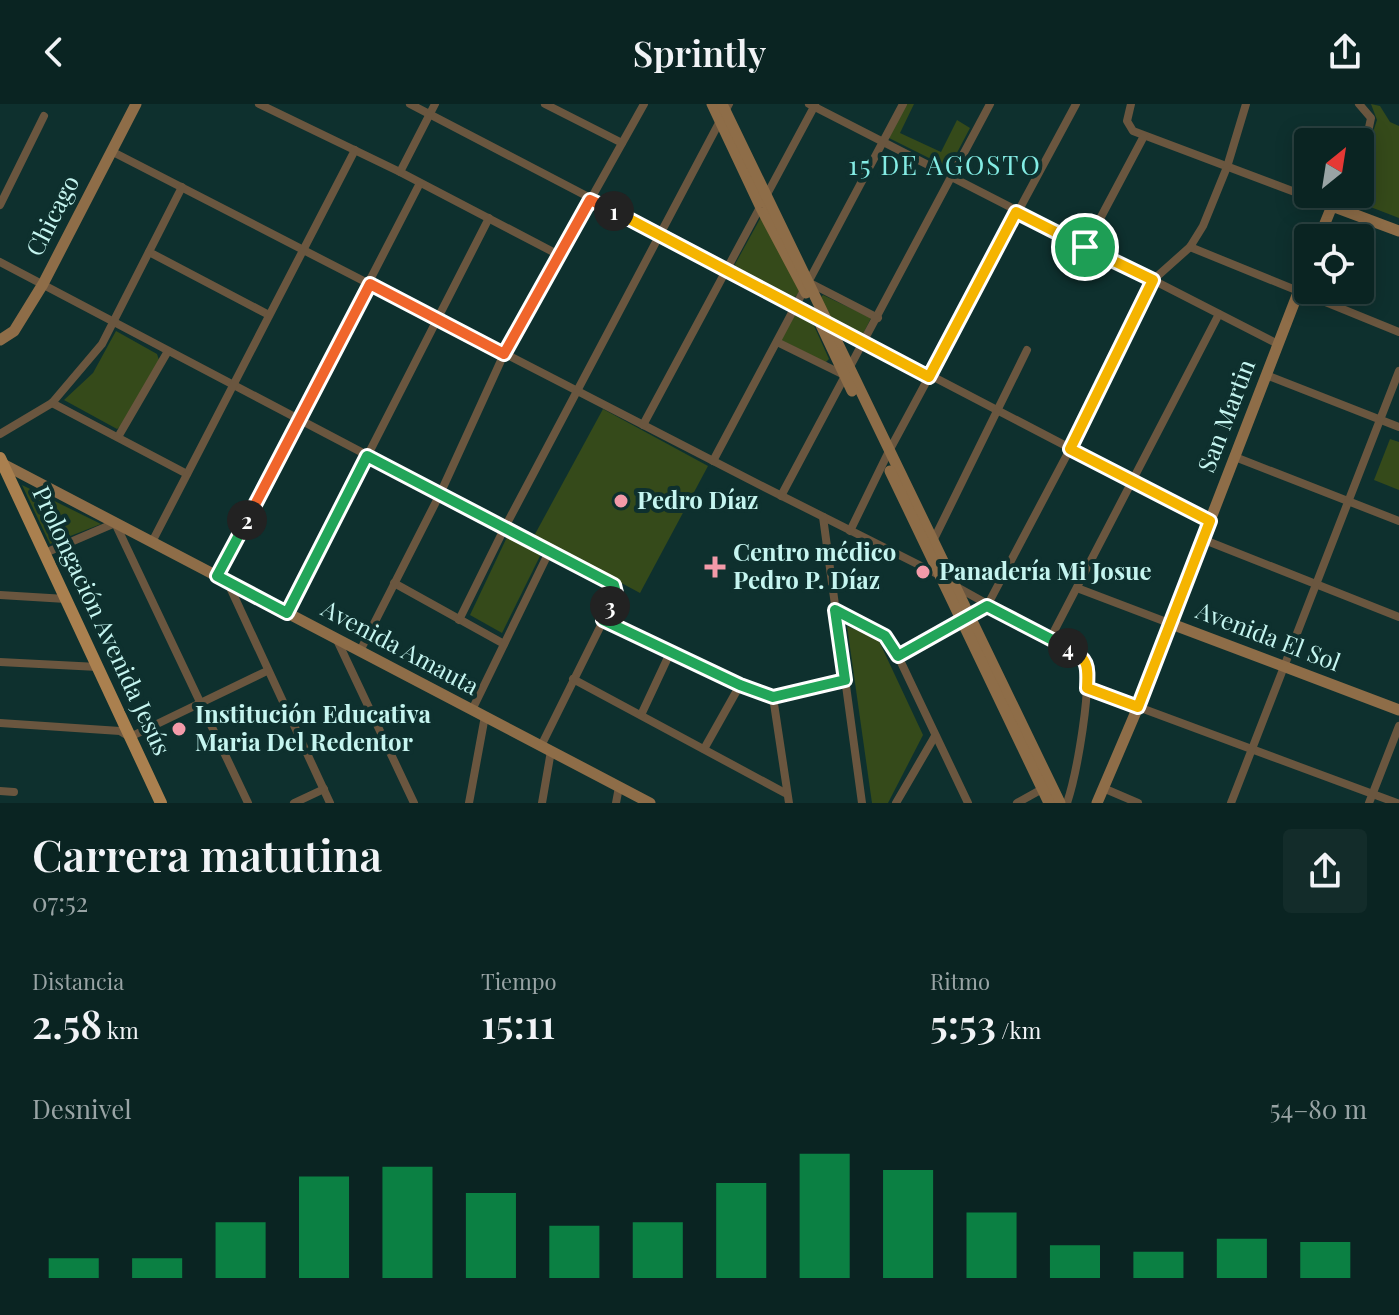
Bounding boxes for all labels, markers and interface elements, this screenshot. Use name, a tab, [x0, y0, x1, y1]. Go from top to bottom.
text: Sprintly	[633, 28, 766, 76]
icon: back	[32, 30, 76, 74]
icon: share	[1323, 30, 1367, 74]
north arrow	[1294, 128, 1374, 208]
map controls	[1294, 128, 1374, 304]
district label: 15 DE AGOSTO	[848, 147, 1042, 182]
street label: Chicago	[17, 169, 85, 261]
pin: 1	[594, 191, 634, 231]
text: 1	[610, 196, 618, 226]
pin	[1051, 213, 1119, 281]
button: locate	[1294, 224, 1374, 304]
icon: arrive	[1063, 225, 1107, 269]
street label: San Martin	[1189, 354, 1261, 476]
street label: Prolongación Avenida Jesús	[26, 480, 179, 760]
place label: Pedro Díaz	[637, 483, 758, 515]
marker: Pedro Díaz	[612, 492, 630, 510]
pin: 2	[227, 500, 267, 540]
text: 2	[241, 505, 253, 535]
place label: Centro médico Pedro P. Díaz	[733, 535, 896, 595]
place label: Panadería Mi Josue	[939, 554, 1152, 586]
marker: Centro médico Pedro P. Díaz	[704, 556, 726, 578]
marker: Panadería Mi Josue	[914, 563, 932, 581]
pin: 3	[590, 586, 630, 626]
street label: Avenida Amauta	[316, 591, 485, 701]
text: 3	[605, 591, 615, 621]
street label: Avenida El Sol	[1191, 593, 1345, 677]
pin: 4	[1048, 628, 1088, 668]
text: 4	[1062, 633, 1074, 663]
place label: Institución Educativa Maria Del Redentor	[195, 697, 431, 757]
marker: Institución Educativa Maria Del Redentor	[170, 720, 188, 738]
text: Carrera matutina	[32, 824, 382, 883]
button: share	[1283, 829, 1367, 913]
text: 07:52	[32, 884, 88, 919]
text: Distancia	[32, 966, 124, 996]
text: Tiempo	[481, 966, 557, 996]
text: Ritmo	[930, 966, 990, 996]
text: 2.58	[32, 996, 102, 1049]
text: 15:11	[481, 996, 555, 1049]
text: 5:53	[930, 996, 996, 1049]
text: km	[102, 1015, 139, 1045]
text: /km	[996, 1015, 1041, 1045]
text: Desnivel	[32, 1091, 132, 1126]
text: 54–80 m	[1270, 1091, 1367, 1126]

